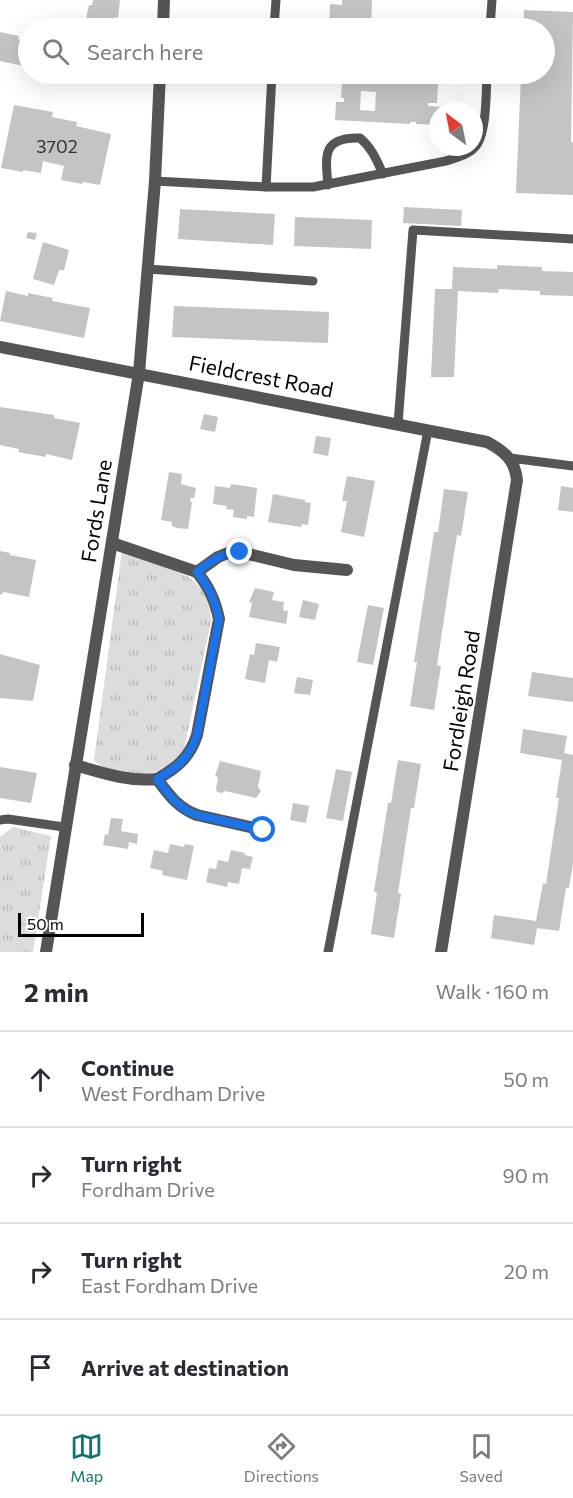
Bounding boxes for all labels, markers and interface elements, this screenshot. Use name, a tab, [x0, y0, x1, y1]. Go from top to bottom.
search box	[18, 18, 555, 84]
icon: search	[39, 35, 72, 68]
text: Search here	[87, 38, 203, 65]
north arrow	[429, 102, 483, 156]
house number: 3702	[36, 135, 78, 157]
street label: Fieldcrest Road	[187, 349, 336, 402]
street label: Fords Lane	[75, 457, 116, 564]
route end	[226, 538, 252, 564]
street label: Fordleigh Road	[437, 628, 484, 773]
route start	[249, 816, 275, 842]
scale bar	[18, 910, 144, 938]
text: 50 m	[27, 914, 64, 933]
text: 2 min	[24, 976, 89, 1007]
text: Walk · 160 m	[436, 979, 549, 1003]
text: Continue	[81, 1054, 174, 1081]
icon: ahead	[24, 1063, 57, 1096]
text: 50 m	[503, 1067, 549, 1091]
text: West Fordham Drive	[81, 1081, 265, 1105]
text: Turn right	[81, 1150, 182, 1177]
icon: right	[24, 1159, 57, 1192]
text: 90 m	[503, 1163, 549, 1187]
text: Fordham Drive	[81, 1177, 215, 1201]
text: Turn right	[81, 1246, 182, 1273]
icon: right	[24, 1255, 57, 1288]
text: 20 m	[504, 1259, 549, 1283]
text: East Fordham Drive	[81, 1273, 258, 1297]
icon: arrive	[24, 1351, 57, 1384]
text: Arrive at destination	[81, 1354, 289, 1381]
tab: Map	[70, 1430, 103, 1485]
tab: Directions	[244, 1430, 319, 1485]
tab: Saved	[459, 1430, 503, 1485]

